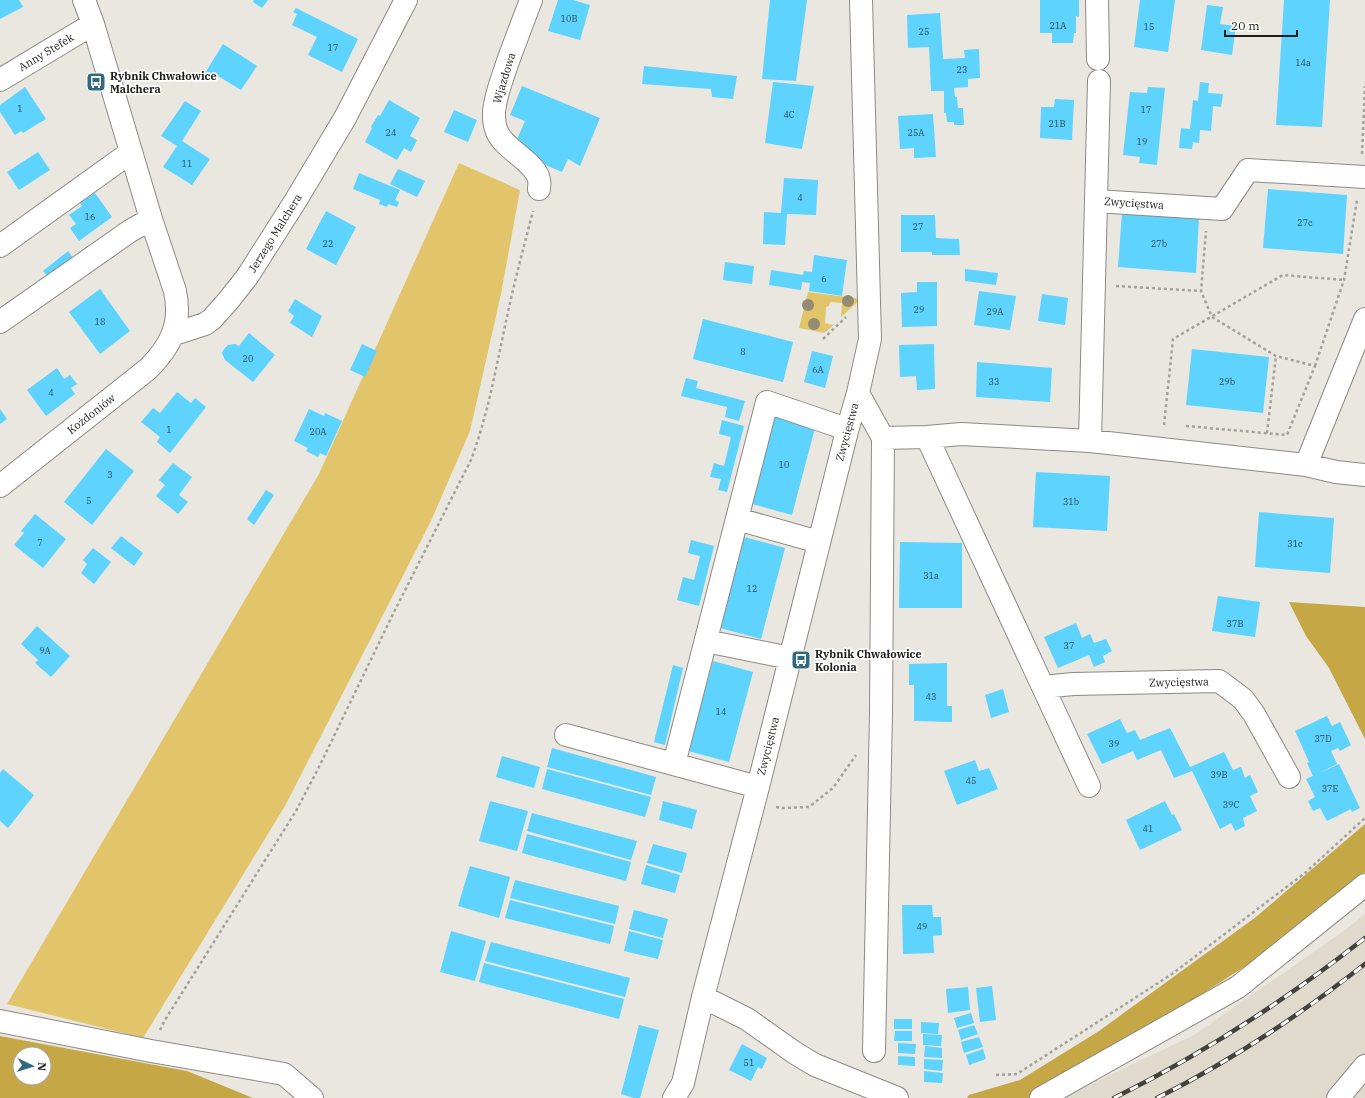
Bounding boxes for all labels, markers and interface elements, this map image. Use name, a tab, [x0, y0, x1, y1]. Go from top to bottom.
scale bar	[1225, 12, 1297, 38]
house number: 10B	[561, 13, 577, 24]
text: 20 m	[1231, 18, 1260, 33]
house number: 21A	[1050, 20, 1067, 31]
house number: 15	[1144, 21, 1154, 32]
house number: 25	[919, 26, 929, 37]
street label: Anny Stefek	[16, 30, 77, 74]
house number: 17	[328, 42, 338, 53]
street label: Wjazdowa	[490, 51, 518, 105]
house number: 14a	[1295, 57, 1311, 68]
house number: 23	[957, 64, 967, 75]
place label: Rybnik Chwałowice Malchera	[110, 69, 217, 96]
bus stop icon: Rybnik Chwałowice Malchera	[85, 71, 107, 93]
house number: 1	[17, 103, 23, 114]
house number: 17	[1141, 104, 1151, 115]
house number: 4C	[783, 109, 795, 120]
house number: 21B	[1049, 118, 1065, 129]
house number: 24	[386, 127, 396, 138]
house number: 25A	[908, 127, 925, 138]
house number: 19	[1137, 136, 1147, 147]
house number: 11	[182, 158, 192, 169]
street label: Jerzego Malchera	[245, 191, 305, 275]
house number: 4	[797, 192, 803, 203]
street label: Zwycięstwa	[1104, 194, 1164, 212]
house number: 16	[85, 211, 95, 222]
house number: 27c	[1297, 217, 1313, 228]
house number: 27	[913, 221, 923, 232]
house number: 22	[323, 238, 333, 249]
house number: 27b	[1151, 238, 1167, 249]
house number: 6	[821, 273, 827, 284]
house number: 29	[914, 304, 924, 315]
house number: 29A	[987, 306, 1004, 317]
house number: 18	[95, 316, 105, 327]
house number: 8	[740, 346, 746, 357]
house number: 20	[243, 353, 253, 364]
house number: 6A	[812, 364, 825, 375]
house number: 33	[989, 376, 999, 387]
house number: 29b	[1219, 376, 1235, 387]
house number: 4	[48, 387, 54, 398]
street label: Kożdoniów	[64, 391, 118, 437]
street label: Zwycięstwa	[832, 401, 862, 463]
house number: 1	[166, 424, 172, 435]
house number: 20A	[310, 426, 327, 437]
house number: 10	[779, 459, 789, 470]
house number: 3	[107, 469, 113, 480]
house number: 5	[86, 495, 92, 506]
house number: 31b	[1063, 496, 1079, 507]
house number: 7	[37, 537, 43, 548]
house number: 31c	[1287, 538, 1303, 549]
house number: 31a	[923, 570, 939, 581]
house number: 12	[747, 583, 757, 594]
house number: 37B	[1227, 618, 1243, 629]
house number: 37	[1064, 640, 1074, 651]
house number: 9A	[39, 645, 52, 656]
place label: Rybnik Chwałowice Kolonia	[815, 647, 922, 674]
bus stop icon: Rybnik Chwałowice Kolonia	[790, 649, 812, 671]
street label: Zwycięstwa	[1149, 674, 1209, 690]
house number: 43	[926, 691, 936, 702]
house number: 14	[716, 706, 726, 717]
street label: Zwycięstwa	[754, 715, 782, 777]
house number: 37D	[1314, 733, 1332, 744]
house number: 39	[1109, 738, 1119, 749]
house number: 39B	[1211, 769, 1227, 780]
house number: 45	[966, 775, 976, 786]
house number: 37E	[1322, 783, 1339, 794]
house number: 39C	[1223, 799, 1239, 810]
house number: 41	[1143, 823, 1153, 834]
house number: 49	[917, 921, 927, 932]
north arrow	[12, 1046, 52, 1086]
house number: 51	[744, 1057, 754, 1068]
text: N	[35, 1062, 49, 1072]

